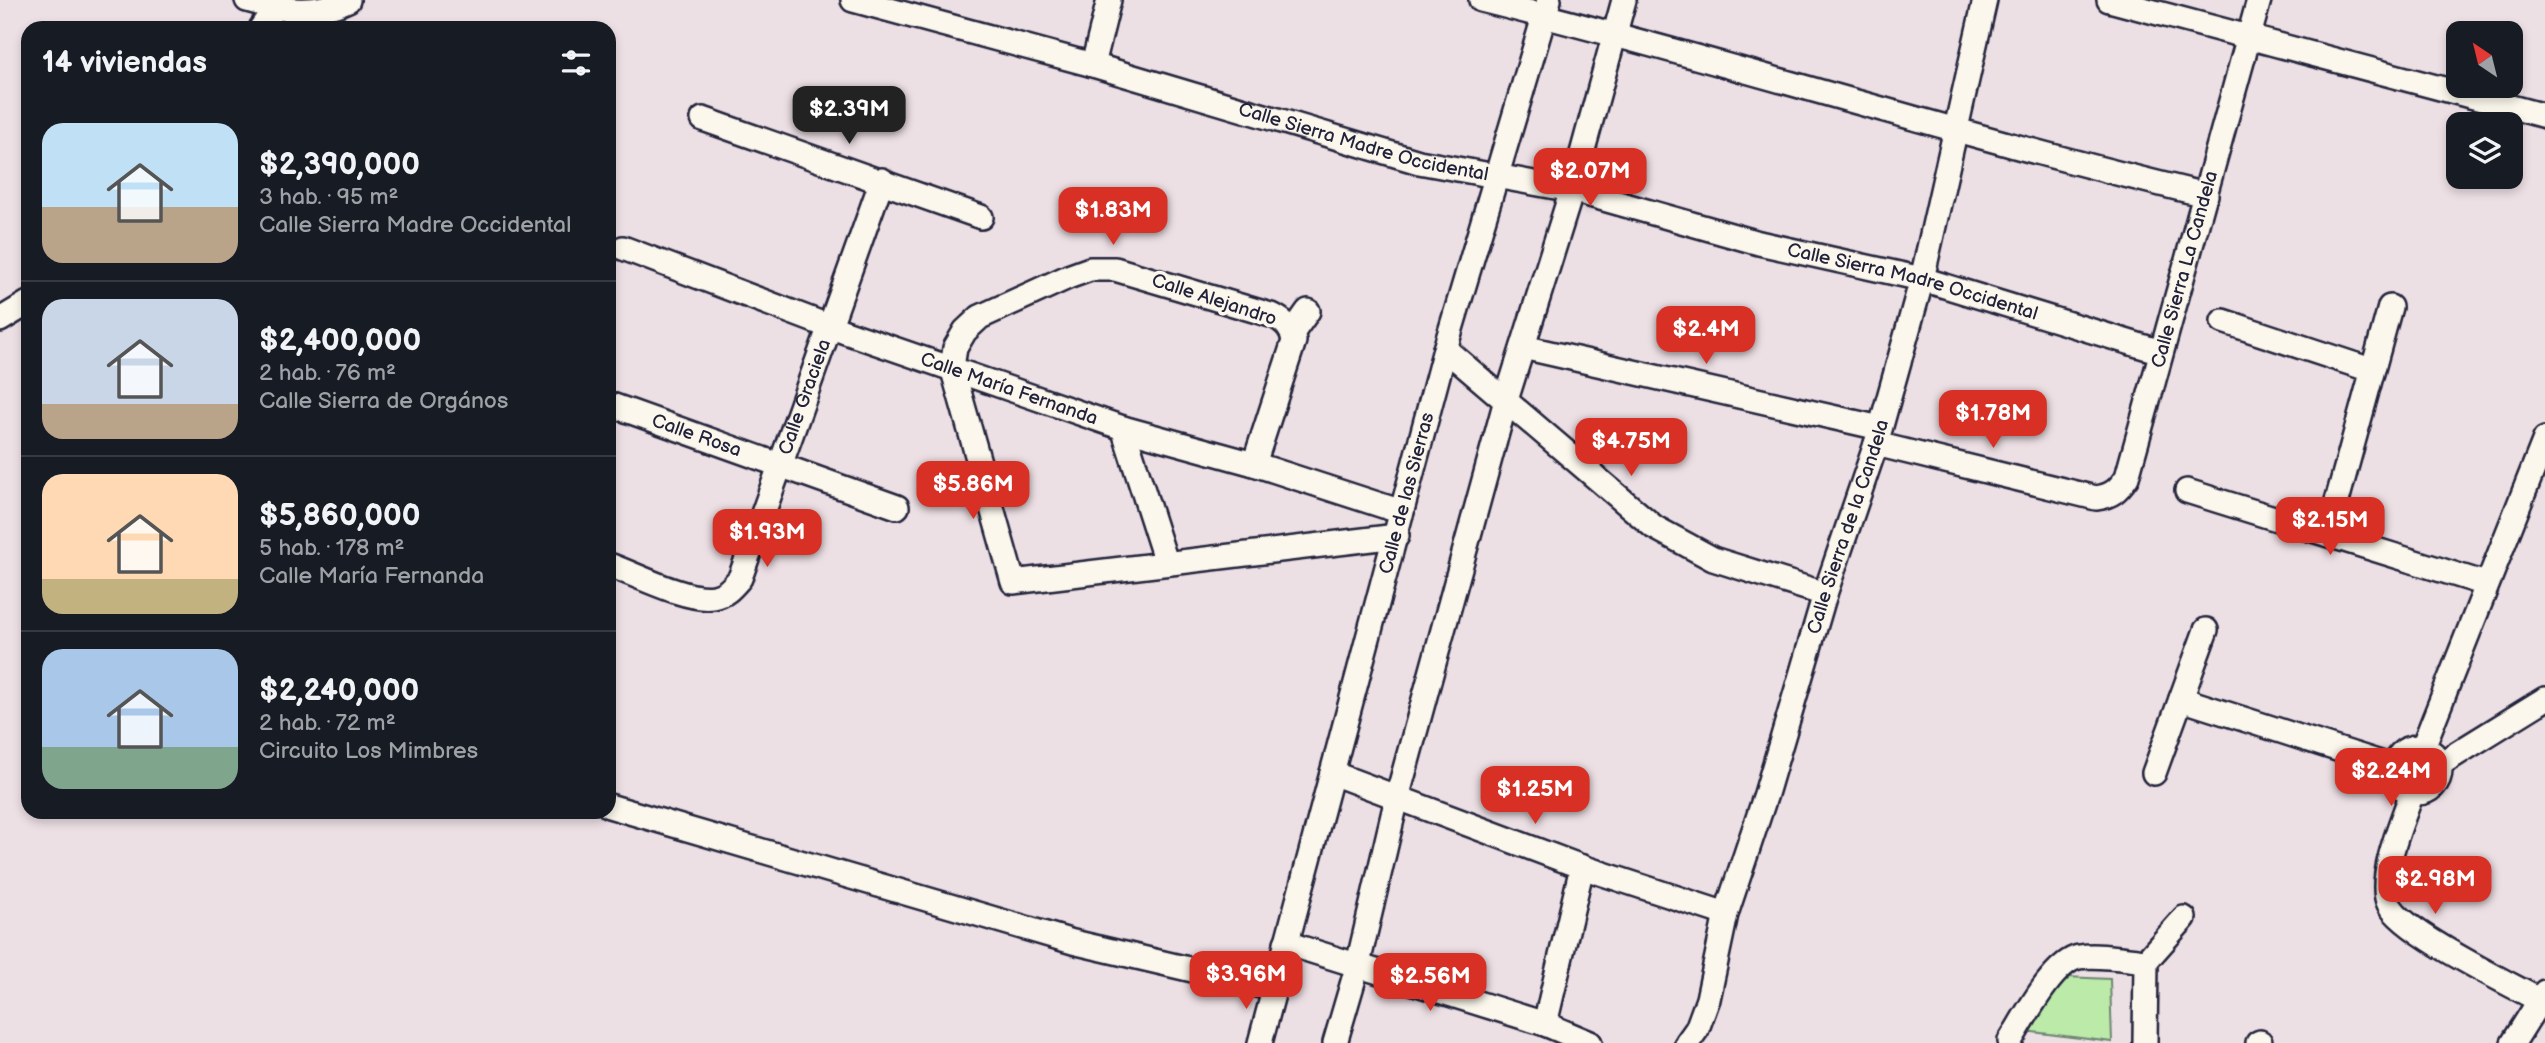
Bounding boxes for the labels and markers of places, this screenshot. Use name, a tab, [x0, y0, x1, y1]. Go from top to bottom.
pin: $2.39M	[792, 86, 906, 146]
pin: $2.07M	[1533, 148, 1647, 208]
pin: $1.83M	[1056, 188, 1170, 247]
pin: $2.4M	[1657, 306, 1755, 366]
pin: $1.78M	[1936, 391, 2050, 450]
pin: $4.75M	[1574, 419, 1688, 478]
pin: $5.86M	[916, 462, 1030, 521]
pin: $2.15M	[2273, 498, 2387, 557]
pin: $1.93M	[710, 510, 824, 569]
pin: $2.24M	[2334, 748, 2448, 808]
pin: $1.25M	[1478, 766, 1592, 826]
pin: $2.98M	[2378, 856, 2492, 916]
pin: $3.96M	[1189, 951, 1303, 1011]
pin: $2.56M	[1373, 954, 1487, 1013]

